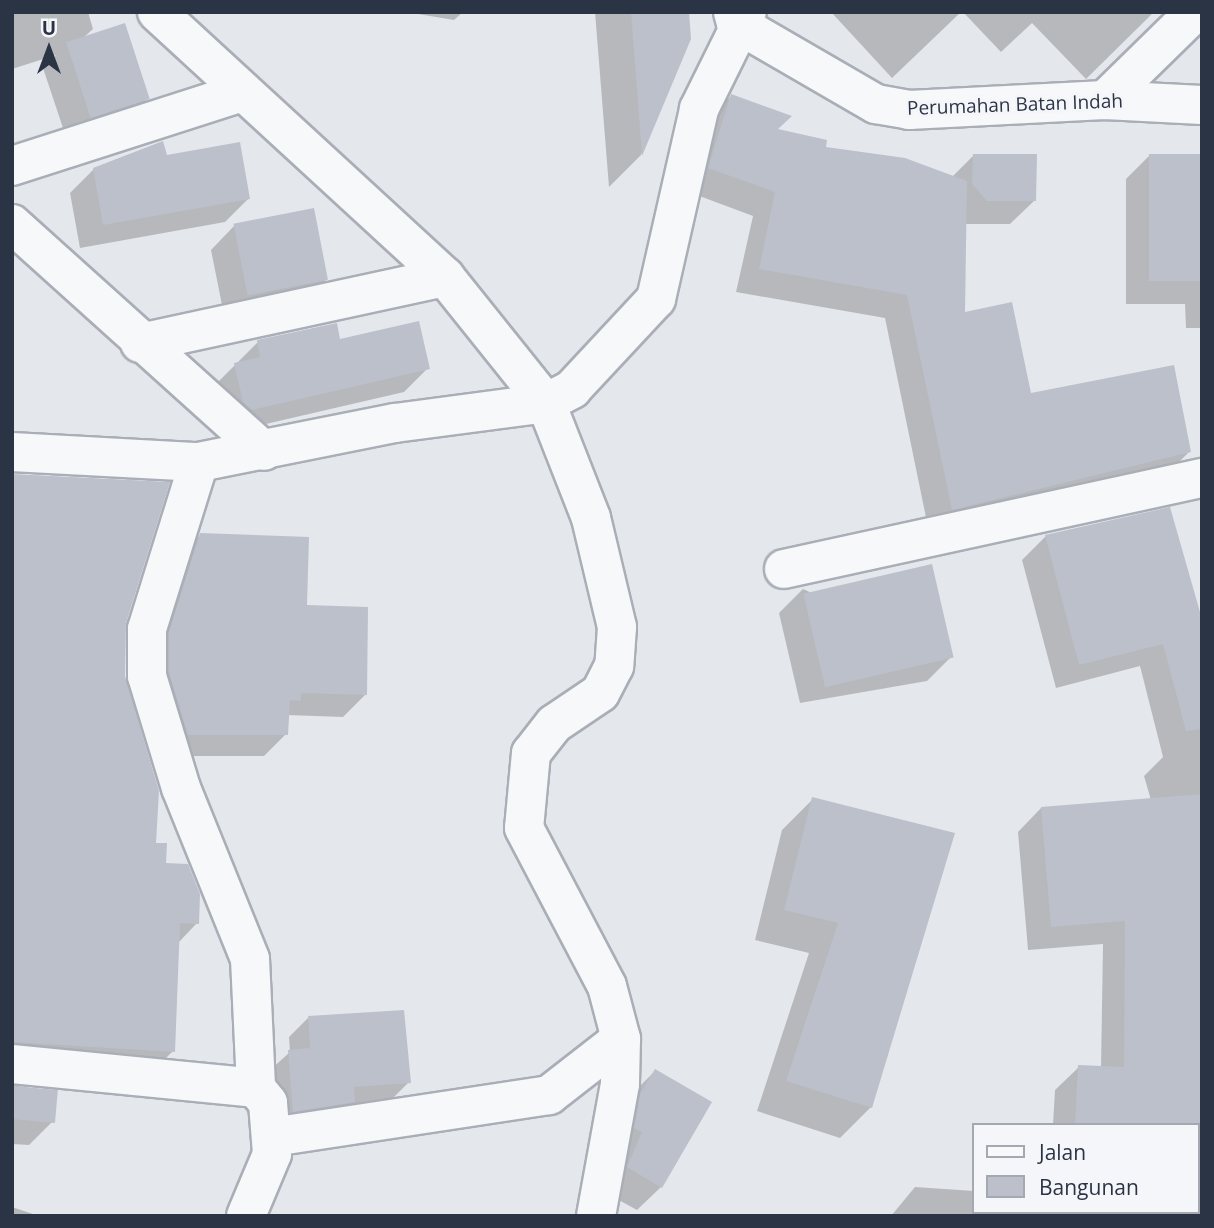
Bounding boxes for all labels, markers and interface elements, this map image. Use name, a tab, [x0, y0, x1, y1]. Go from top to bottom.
north arrow	[14, 14, 84, 84]
text: U	[42, 15, 56, 41]
street label: Perumahan Batan Indah	[907, 90, 1123, 120]
legend	[972, 1123, 1200, 1214]
text: Jalan	[1039, 1138, 1086, 1166]
text: Bangunan	[1039, 1173, 1139, 1201]

